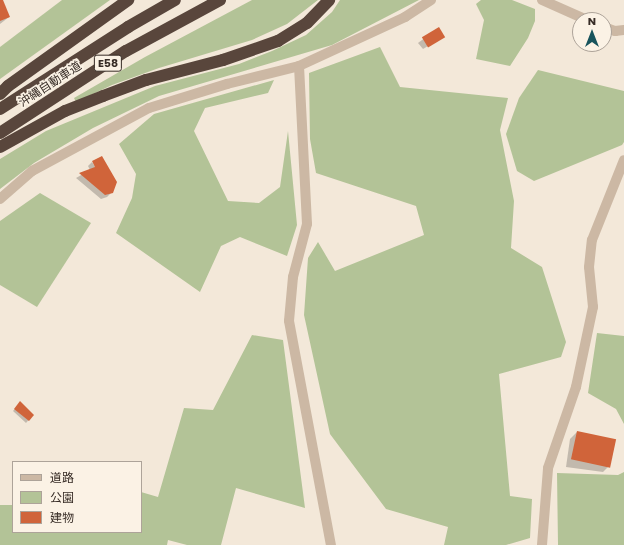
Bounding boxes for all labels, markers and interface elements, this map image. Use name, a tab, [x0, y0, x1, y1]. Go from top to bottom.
north arrow	[572, 12, 612, 52]
text: N	[588, 13, 596, 29]
road number: E58	[93, 54, 123, 72]
street label: 沖縄自動車道	[16, 58, 84, 110]
legend	[12, 461, 142, 533]
text: 道路	[50, 469, 74, 486]
text: 公園	[50, 489, 74, 506]
text: 建物	[50, 509, 74, 526]

